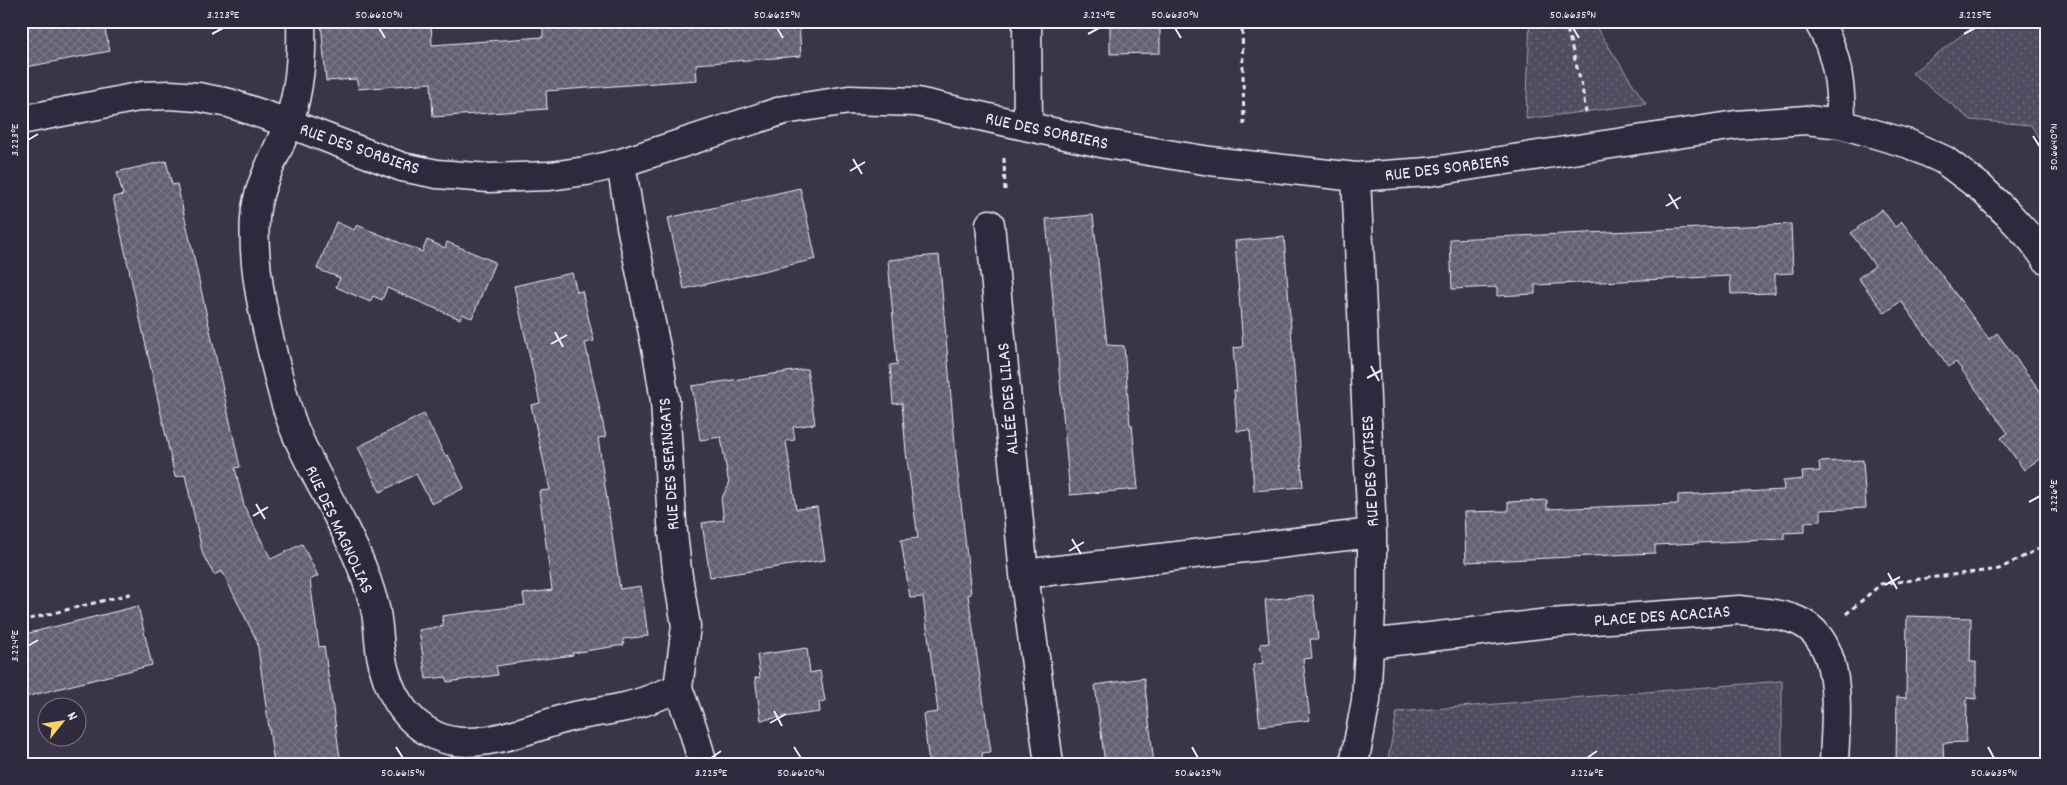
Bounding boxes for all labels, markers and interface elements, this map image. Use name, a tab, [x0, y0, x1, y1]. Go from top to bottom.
text: 3.223°E	[207, 7, 240, 24]
text: 50.6620°N	[355, 7, 403, 24]
text: 50.6625°N	[754, 7, 800, 24]
text: 3.224°E	[1083, 7, 1116, 24]
text: 50.6630°N	[1151, 7, 1199, 24]
text: 50.6635°N	[1550, 7, 1596, 24]
text: 3.225°E	[1959, 7, 1992, 24]
street label: RUE DES SORBIERS	[983, 107, 1110, 158]
street label: RUE DES SORBIERS	[296, 118, 423, 183]
text: 3.223°E	[7, 123, 24, 156]
text: 50.6640°N	[2046, 123, 2063, 171]
street label: RUE DES SORBIERS	[1384, 149, 1511, 190]
street label: ALLÉE DES LILAS	[992, 342, 1027, 456]
street label: RUE DES SERINGATS	[653, 397, 688, 531]
street label: RUE DES CYTISES	[1356, 414, 1387, 527]
street label: RUE DES MAGNOLIAS	[297, 462, 378, 598]
text: 3.226°E	[2046, 479, 2063, 513]
street label: PLACE DES ACACIAS	[1593, 600, 1731, 635]
text: 3.224°E	[7, 629, 24, 662]
north arrow	[38, 698, 88, 748]
text: N	[61, 709, 82, 725]
text: 50.6615°N	[381, 765, 425, 782]
text: 3.225°E	[695, 765, 728, 782]
text: 50.6620°N	[777, 765, 825, 782]
text: 50.6625°N	[1175, 765, 1221, 782]
text: 3.226°E	[1571, 765, 1604, 782]
text: 50.6635°N	[1971, 765, 2017, 782]

